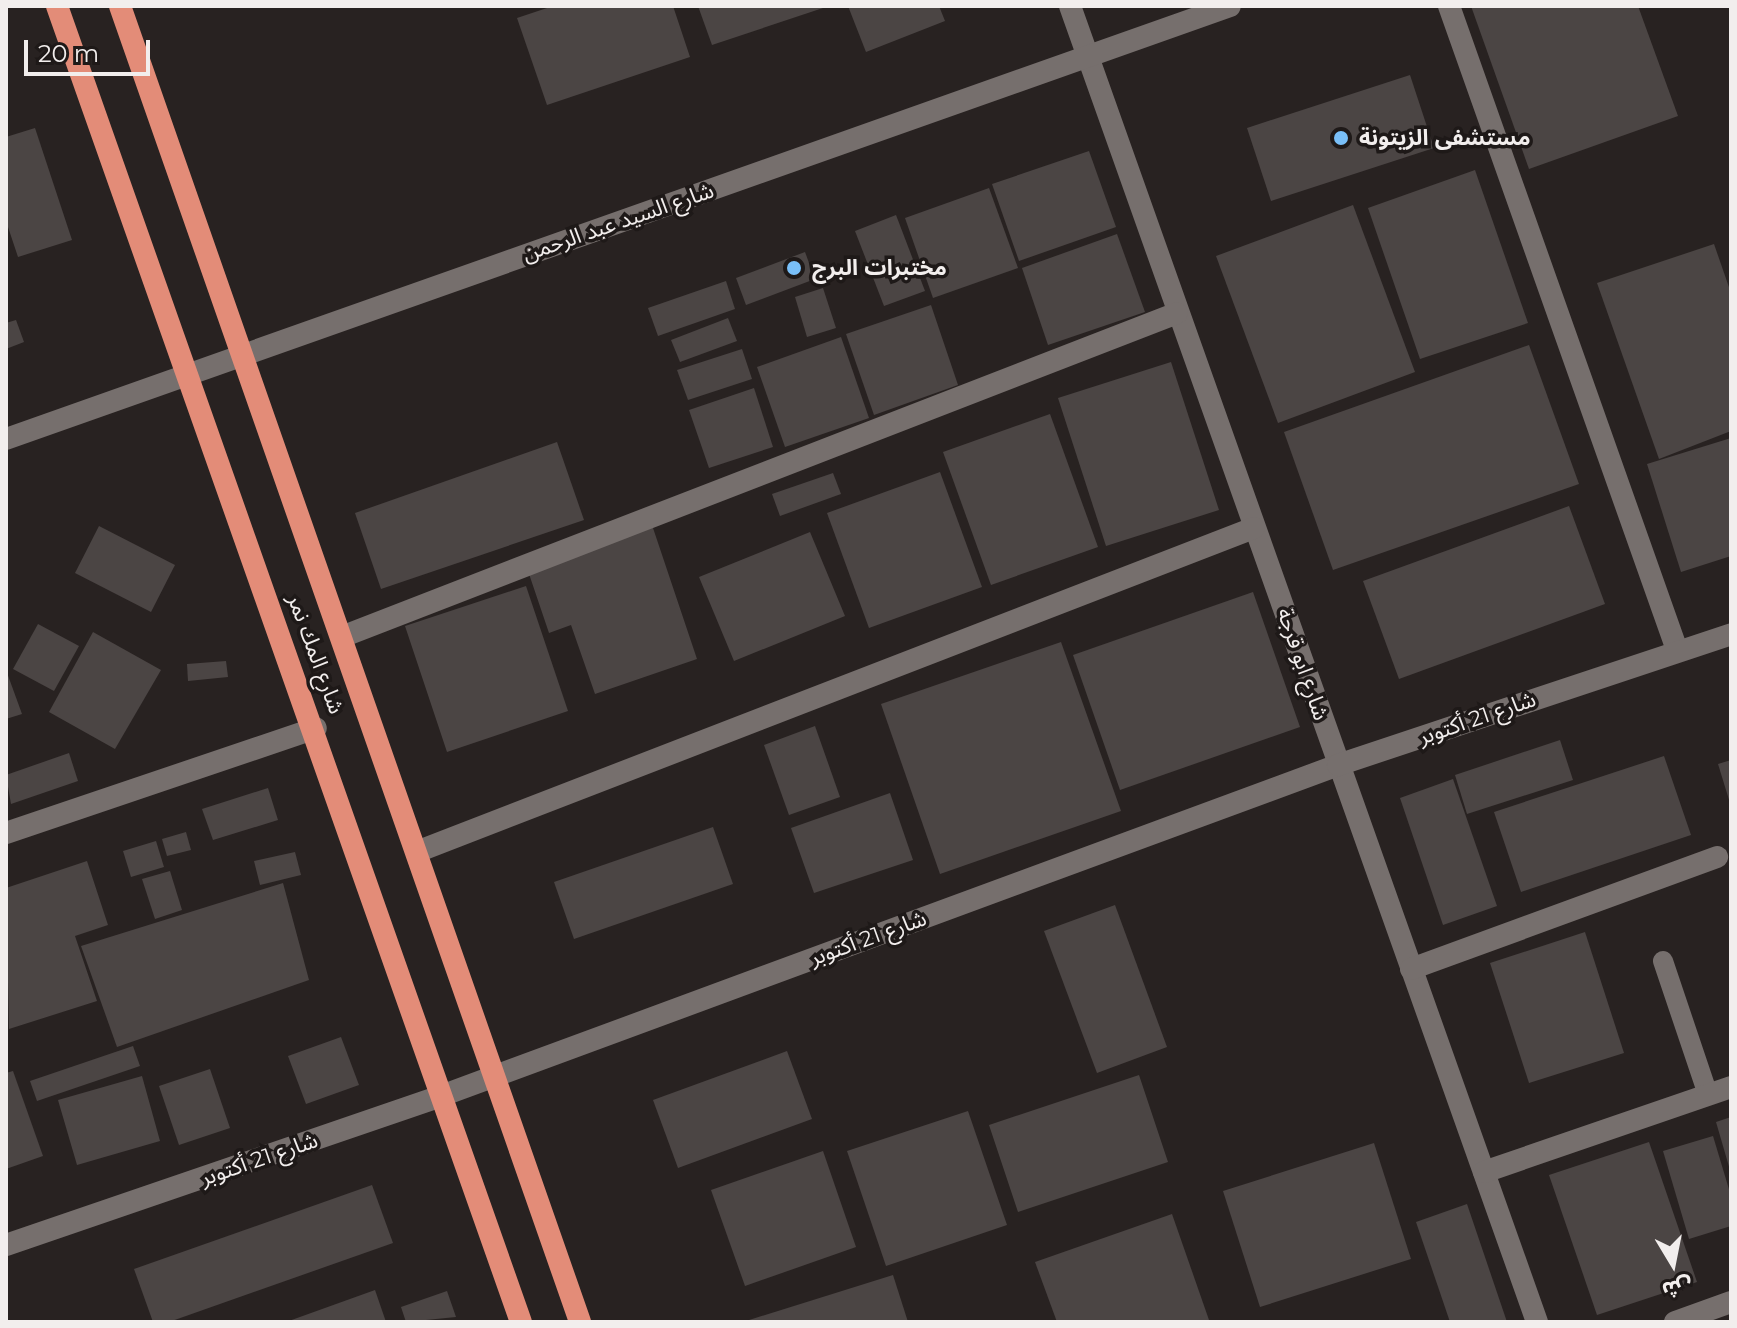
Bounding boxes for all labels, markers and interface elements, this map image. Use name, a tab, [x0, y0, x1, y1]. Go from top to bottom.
scale bar	[28, 24, 154, 74]
text: 20 m	[38, 39, 99, 68]
place label: مستشفى الزيتونة	[1359, 125, 1531, 151]
marker: مستشفى الزيتونة	[1330, 127, 1352, 149]
street label: شارع السيد عبد الرحمن	[519, 177, 717, 267]
place label: مختبرات البرج	[812, 255, 947, 281]
marker: مختبرات البرج	[783, 257, 805, 279]
street label: شارع المك نمر	[282, 590, 350, 718]
street label: شارع ابو قرجة	[1271, 604, 1335, 724]
street label: شارع 21 أكتوبر	[1415, 686, 1539, 750]
street label: شارع 21 أكتوبر	[806, 905, 930, 971]
street label: شارع 21 أكتوبر	[197, 1127, 321, 1191]
north arrow	[1633, 1224, 1713, 1304]
text: ش	[1660, 1272, 1694, 1304]

